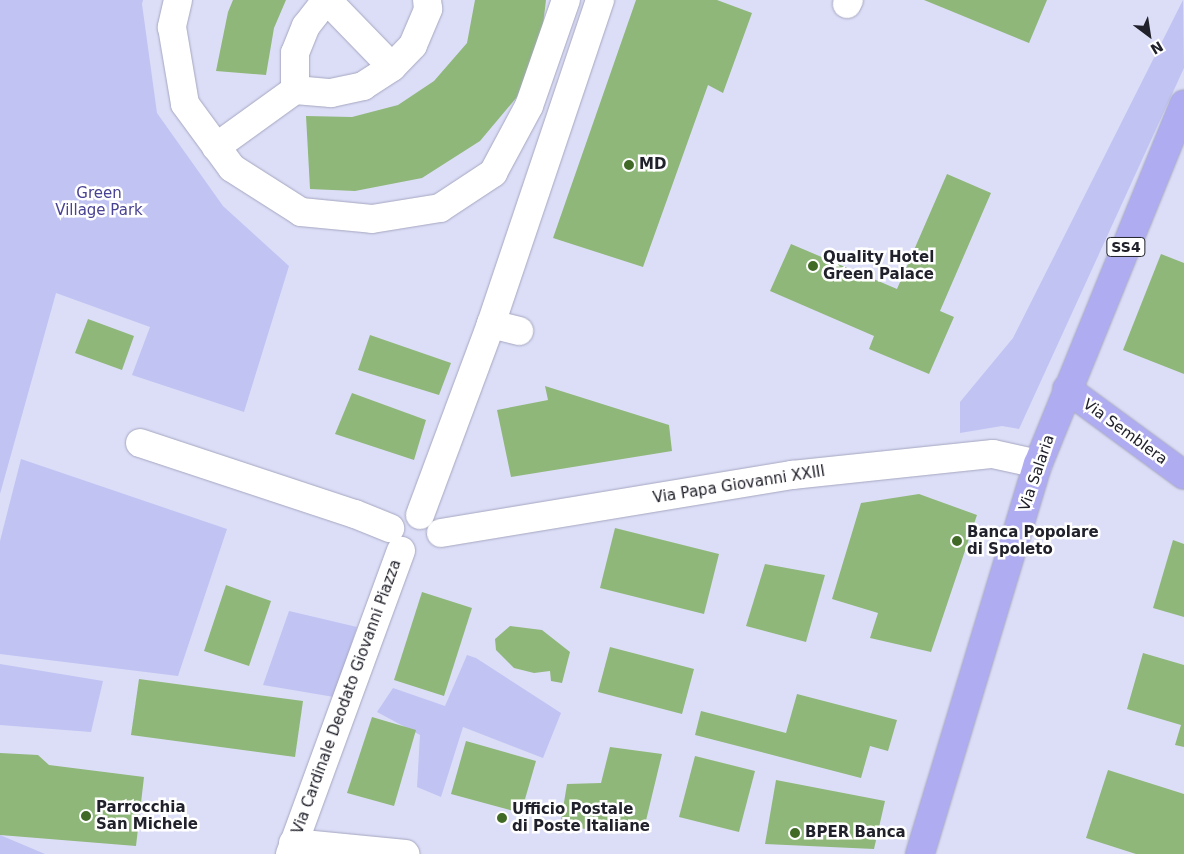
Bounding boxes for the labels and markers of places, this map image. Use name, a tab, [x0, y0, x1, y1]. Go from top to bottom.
place label: MD	[639, 156, 666, 174]
marker: MD	[623, 159, 635, 171]
place label: Quality Hotel Green Palace	[823, 248, 934, 283]
marker: Quality Hotel Green Palace	[807, 260, 819, 272]
place label: Banca Popolare di Spoleto	[967, 523, 1099, 558]
marker: Banca Popolare di Spoleto	[951, 535, 963, 547]
place label: Parrocchia San Michele	[96, 798, 198, 833]
place label: Ufficio Postale di Poste Italiane	[512, 800, 650, 835]
marker: Parrocchia San Michele	[80, 810, 92, 822]
marker: Ufficio Postale di Poste Italiane	[496, 812, 508, 824]
place label: BPER Banca	[805, 824, 906, 842]
marker: BPER Banca	[789, 827, 801, 839]

